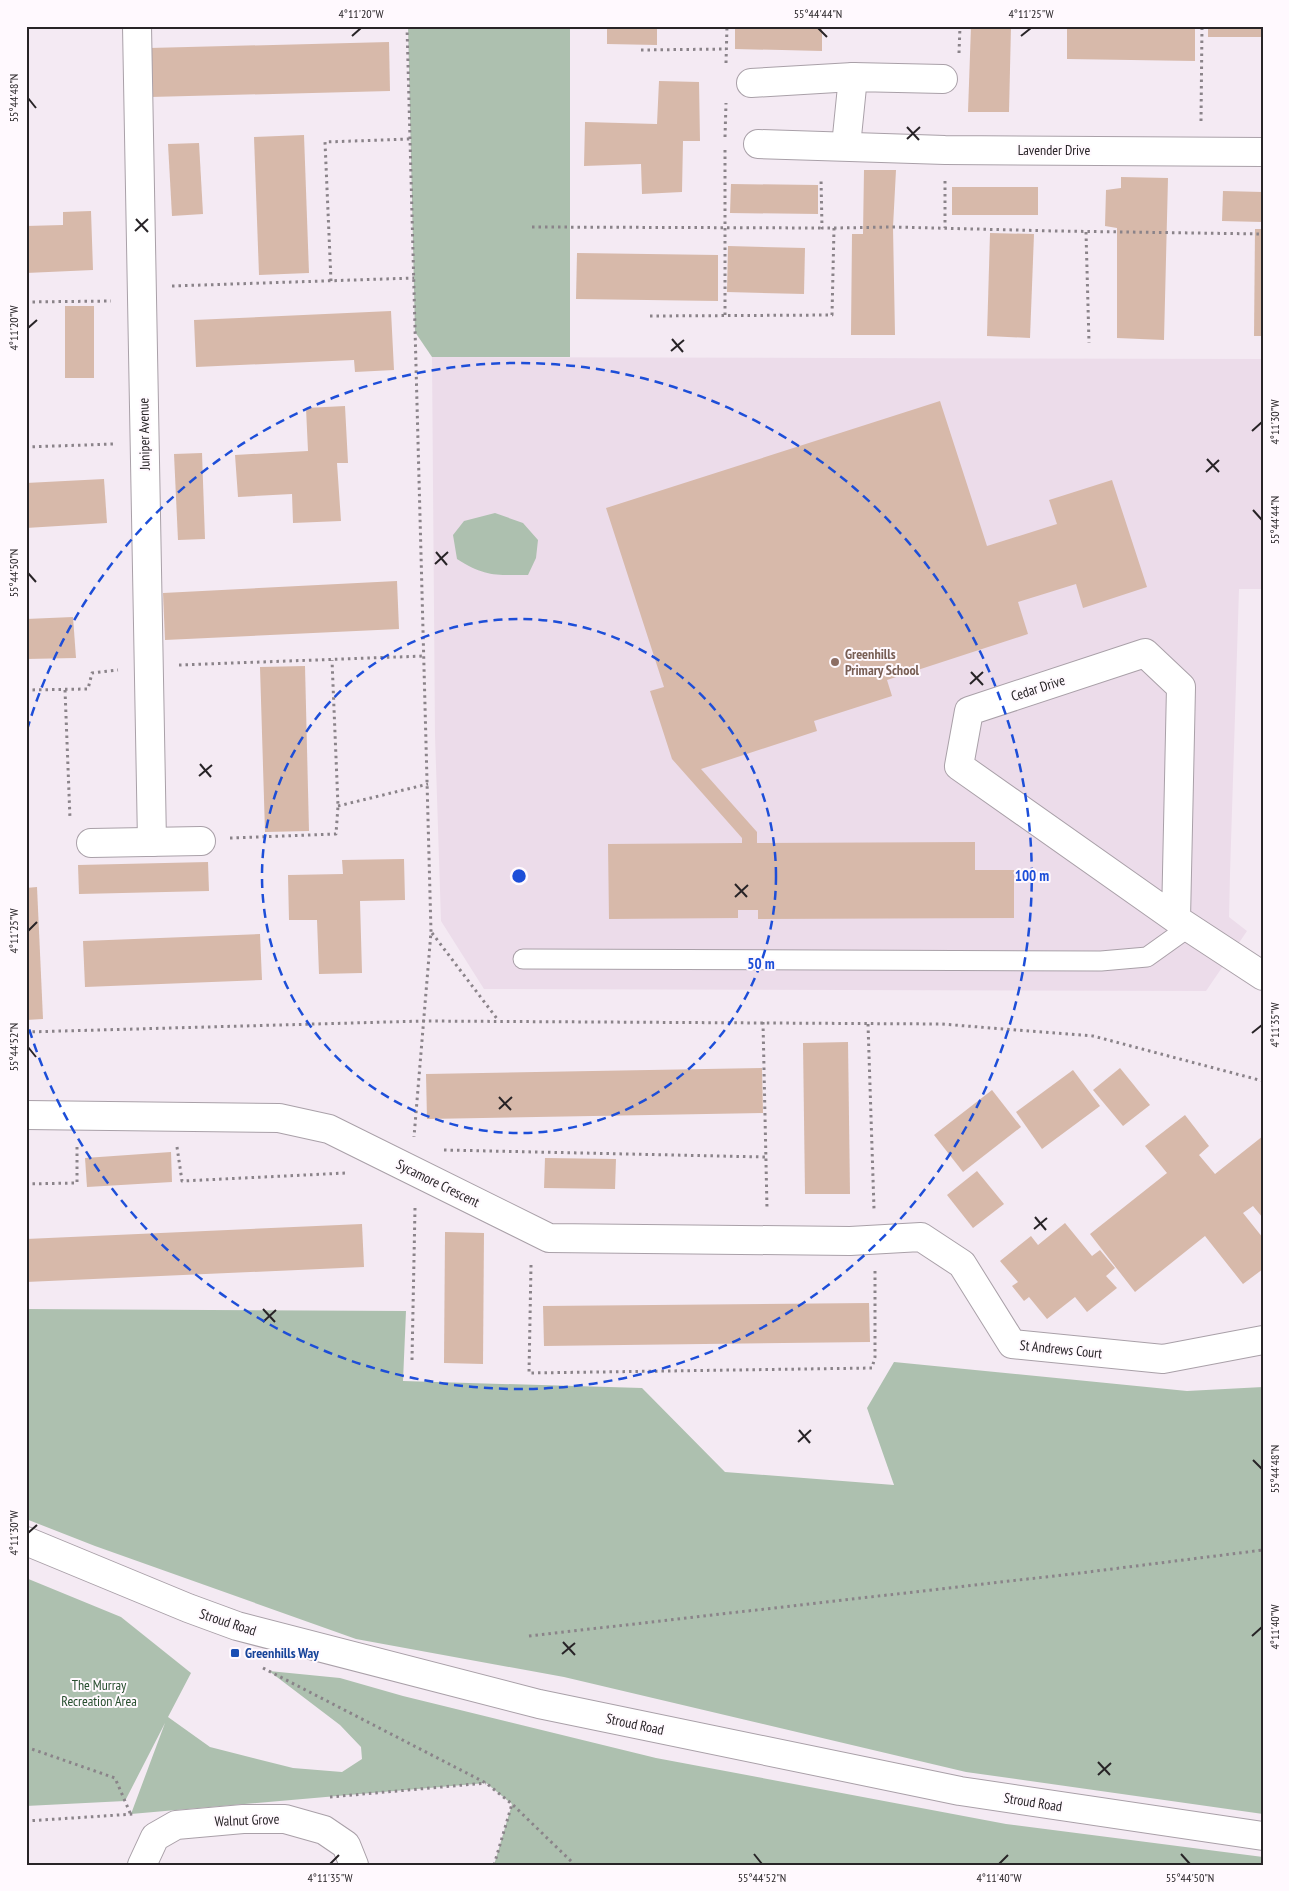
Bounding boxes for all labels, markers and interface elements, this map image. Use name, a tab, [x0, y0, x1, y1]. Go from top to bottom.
text: 4°11'20"W	[338, 6, 384, 21]
text: 55°44'44"N	[794, 6, 842, 21]
text: 4°11'25"W	[1008, 6, 1054, 21]
text: 55°44'48"N	[6, 74, 21, 122]
street label: Lavender Drive	[1018, 141, 1091, 159]
text: 4°11'20"W	[6, 305, 21, 351]
street label: Juniper Avenue	[134, 397, 154, 471]
text: 4°11'30"W	[1267, 399, 1282, 445]
text: 55°44'44"N	[1267, 496, 1282, 544]
text: 55°44'50"N	[6, 549, 21, 597]
place label: Greenhills Primary School	[845, 645, 920, 679]
marker: Greenhills Primary School	[829, 656, 841, 668]
street label: Cedar Drive	[1009, 671, 1067, 705]
text: 100 m	[1015, 866, 1049, 885]
centre of rings	[510, 867, 528, 885]
text: 4°11'25"W	[6, 908, 21, 954]
text: 50 m	[747, 954, 775, 973]
text: 4°11'35"W	[1267, 1002, 1282, 1048]
text: 55°44'52"N	[6, 1023, 21, 1071]
street label: Sycamore Crescent	[393, 1155, 483, 1211]
street label: St Andrews Court	[1019, 1336, 1103, 1362]
text: 55°44'48"N	[1267, 1445, 1282, 1493]
text: 4°11'30"W	[6, 1510, 21, 1556]
street label: Stroud Road	[197, 1604, 259, 1640]
text: 4°11'40"W	[1267, 1604, 1282, 1650]
place label: Greenhills Way	[245, 1644, 319, 1662]
marker: Greenhills Way	[229, 1647, 241, 1659]
park label: The Murray Recreation Area	[61, 1676, 137, 1710]
street label: Stroud Road	[604, 1709, 666, 1739]
street label: Stroud Road	[1003, 1789, 1063, 1815]
street label: Walnut Grove	[214, 1810, 280, 1830]
text: 4°11'35"W	[307, 1870, 353, 1885]
text: 55°44'52"N	[738, 1870, 786, 1885]
text: 4°11'40"W	[976, 1870, 1022, 1885]
text: 55°44'50"N	[1166, 1870, 1214, 1885]

